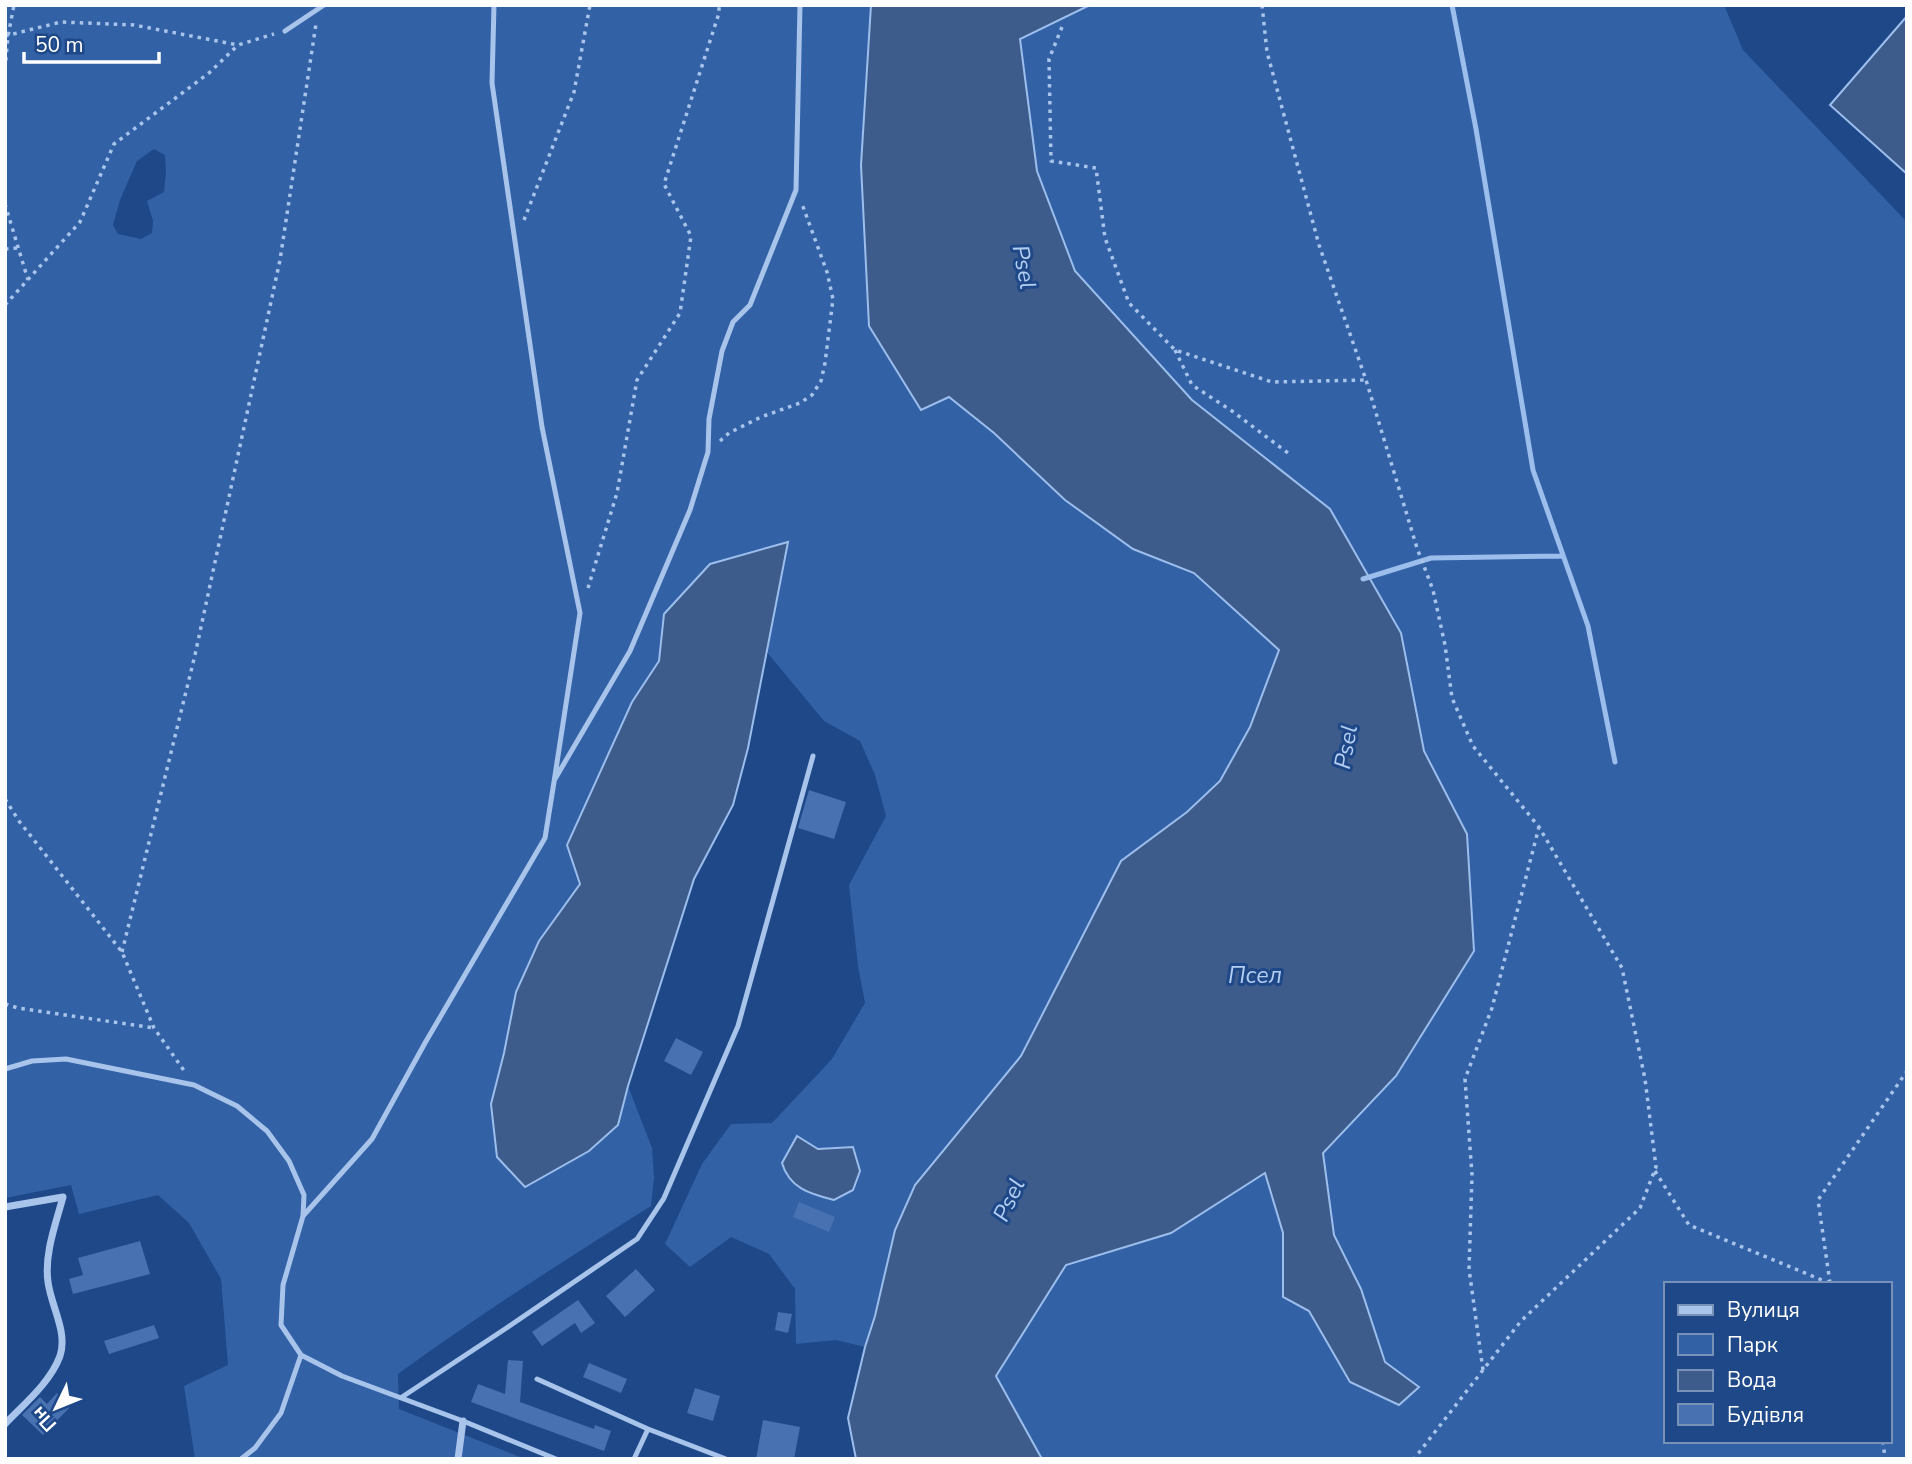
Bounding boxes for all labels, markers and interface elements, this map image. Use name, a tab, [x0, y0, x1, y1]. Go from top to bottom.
scale bar	[24, 21, 159, 65]
text: 50 m	[35, 31, 84, 59]
water label: Psel	[1005, 242, 1043, 292]
water label: Psel	[1327, 723, 1365, 771]
water label: Псел	[1228, 960, 1282, 991]
water label: Psel	[986, 1173, 1032, 1227]
legend	[1664, 1282, 1891, 1443]
text: Вулиця	[1727, 1296, 1800, 1324]
text: Парк	[1727, 1331, 1779, 1359]
text: Вода	[1727, 1366, 1777, 1394]
north arrow	[21, 1373, 91, 1443]
text: Пн	[26, 1400, 63, 1437]
text: Будівля	[1727, 1401, 1804, 1429]

